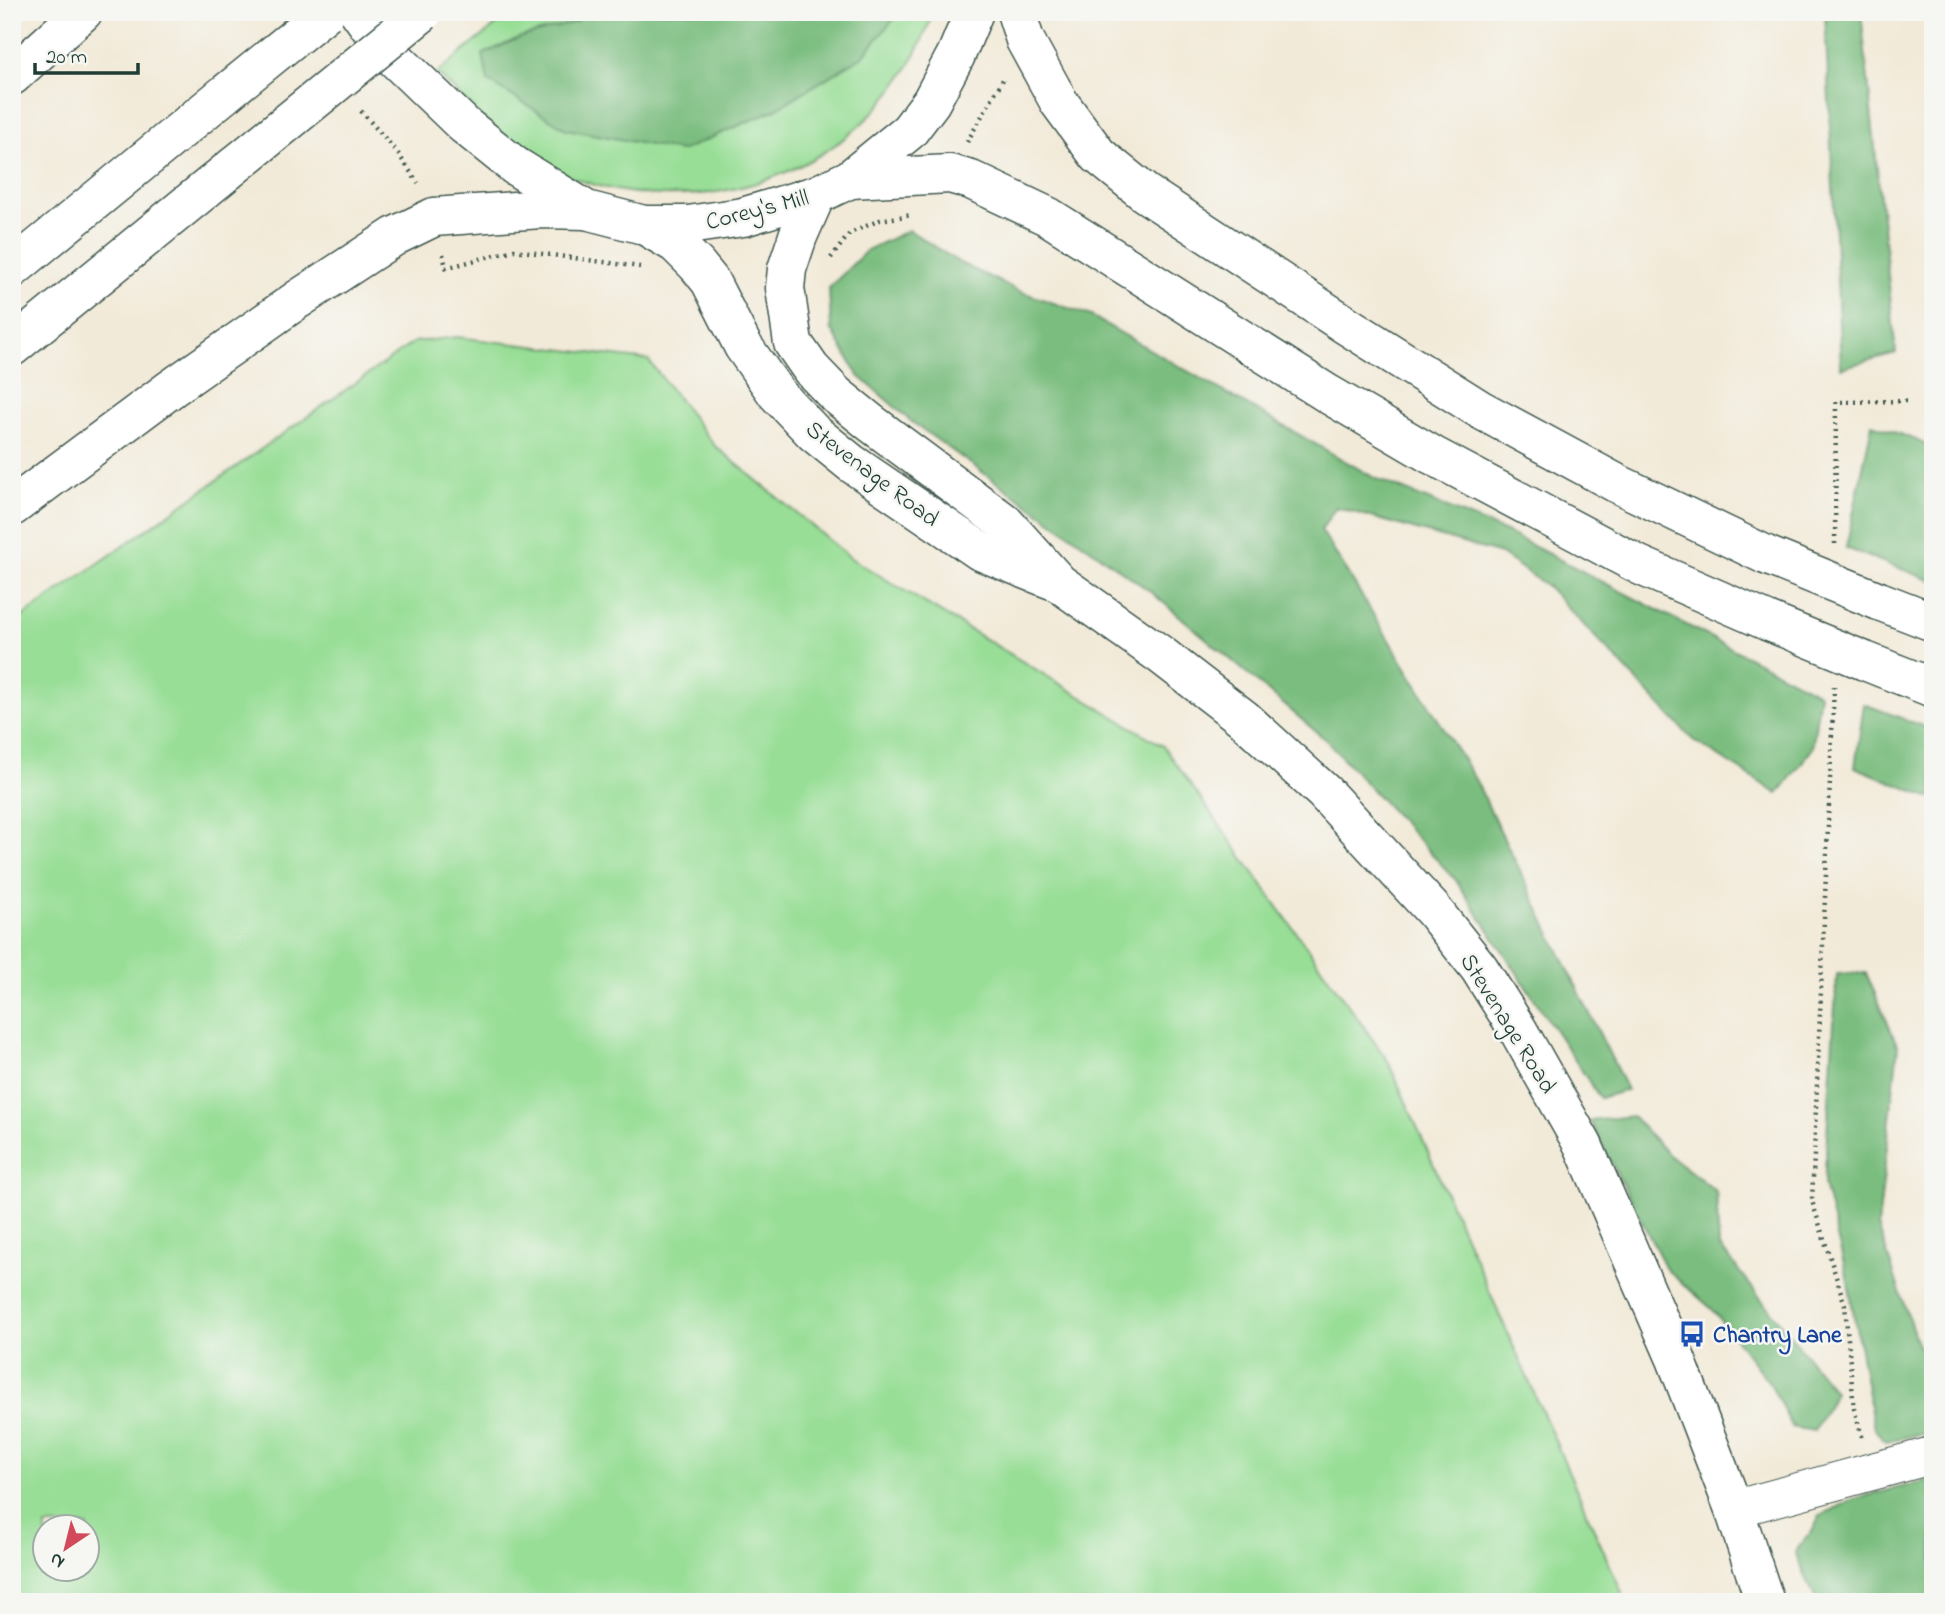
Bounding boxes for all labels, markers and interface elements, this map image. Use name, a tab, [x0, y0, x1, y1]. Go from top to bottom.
scale bar	[35, 32, 138, 76]
text: 20 m	[46, 43, 87, 73]
street label: Corey's Mill	[702, 182, 813, 242]
street label: Stevenage Road	[797, 413, 946, 537]
street label: Stevenage Road	[1450, 947, 1564, 1102]
bus stop icon: Chantry Lane	[1677, 1319, 1707, 1349]
place label: Chantry Lane	[1713, 1319, 1843, 1355]
north arrow	[32, 1512, 102, 1582]
text: N	[45, 1545, 71, 1575]

